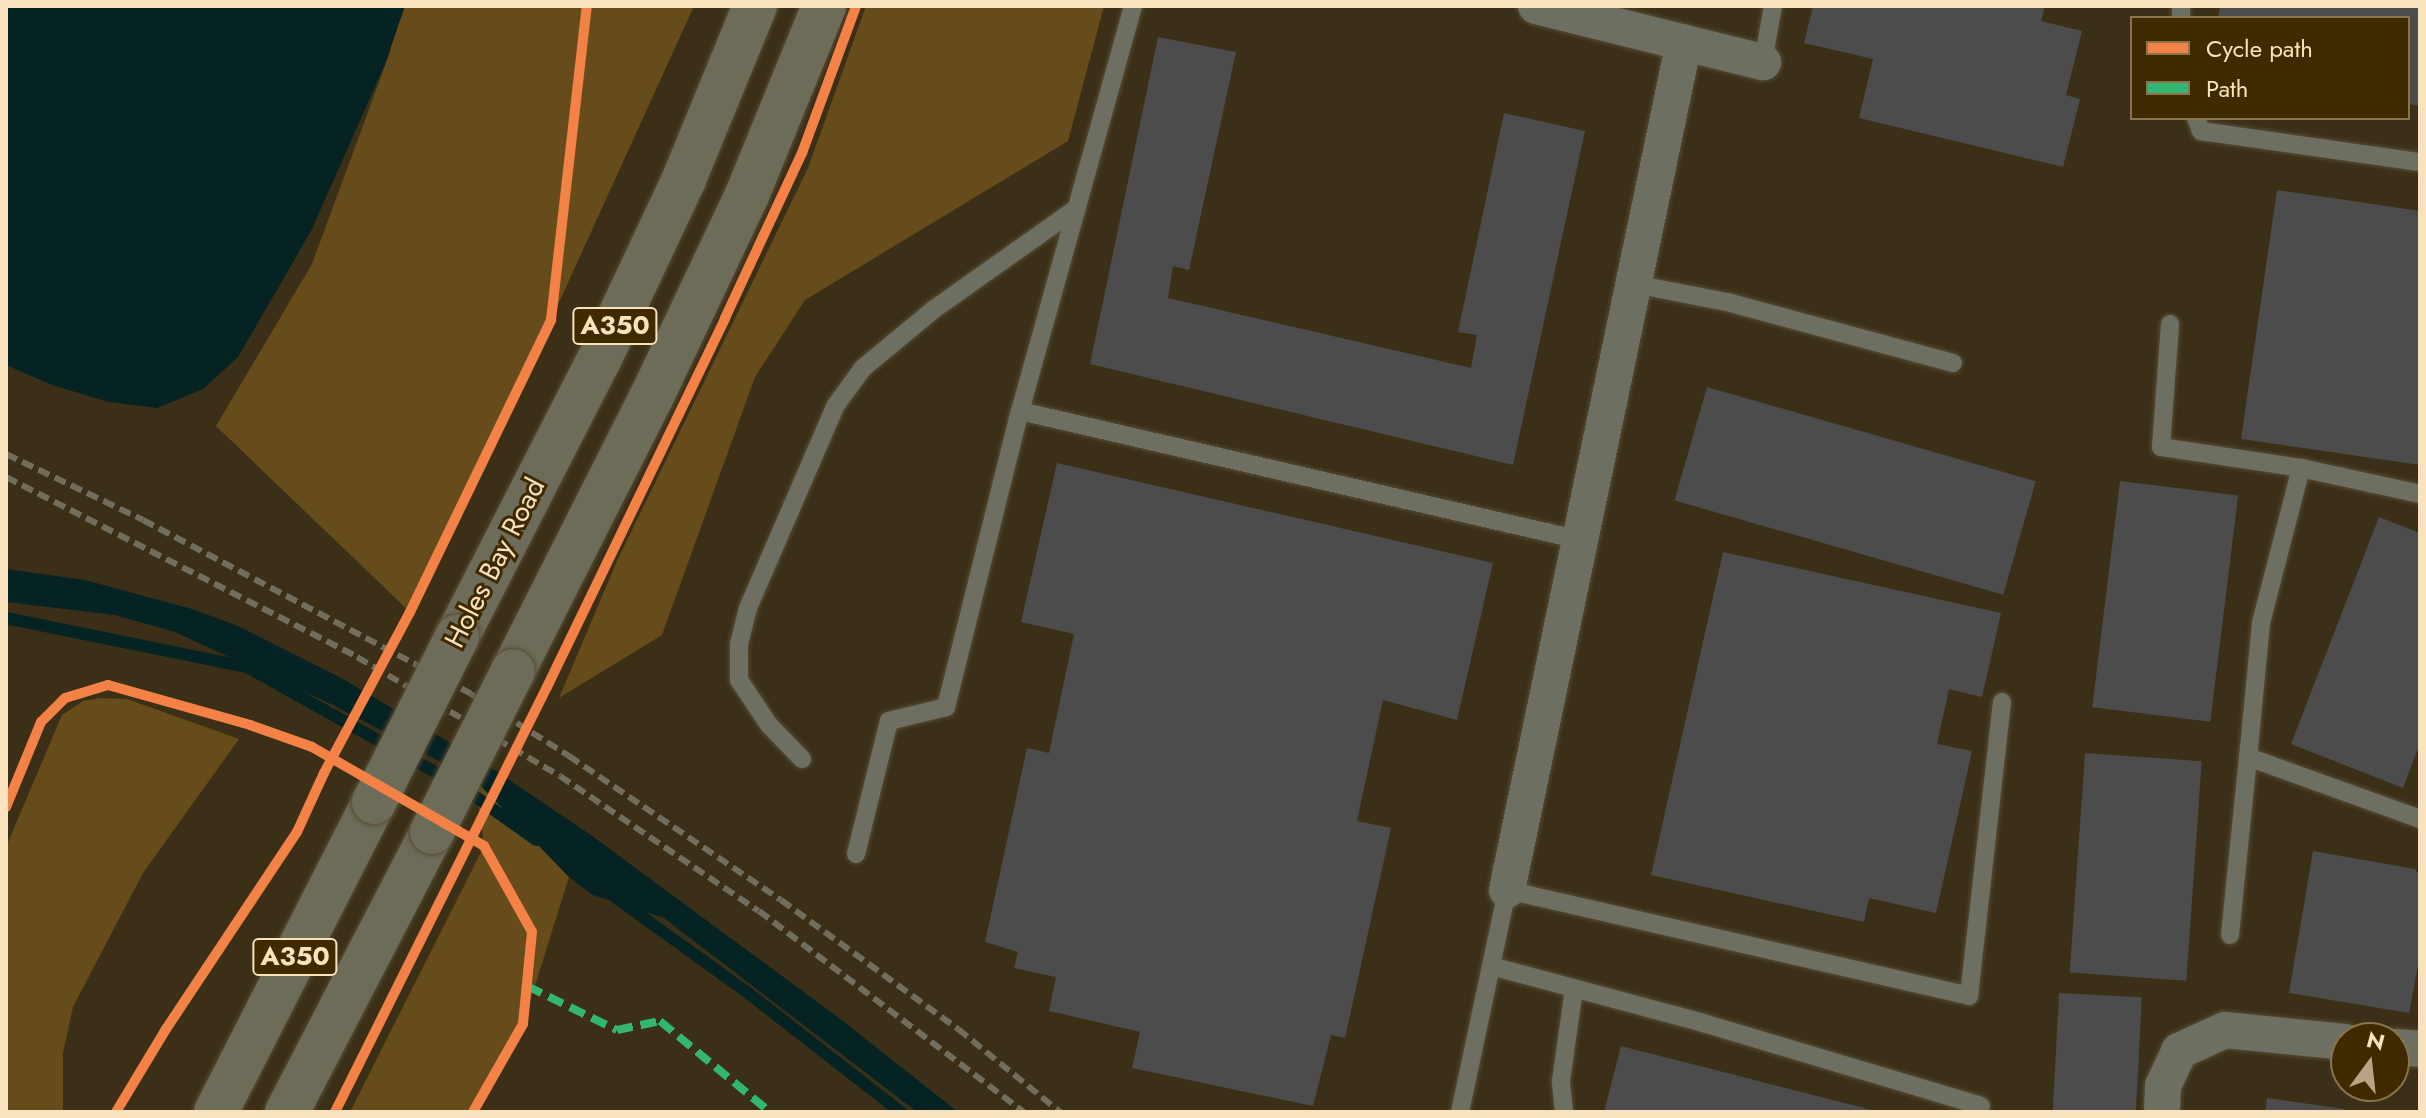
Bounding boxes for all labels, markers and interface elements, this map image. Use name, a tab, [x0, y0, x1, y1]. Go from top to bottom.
legend	[2130, 16, 2410, 120]
text: Cycle path	[2206, 31, 2313, 66]
text: Path	[2206, 71, 2248, 106]
road number: A350	[571, 304, 659, 348]
street label: Holes Bay Road	[438, 473, 552, 653]
road number: A350	[251, 935, 339, 979]
north arrow	[2330, 1022, 2410, 1102]
text: N	[2363, 1023, 2388, 1058]

